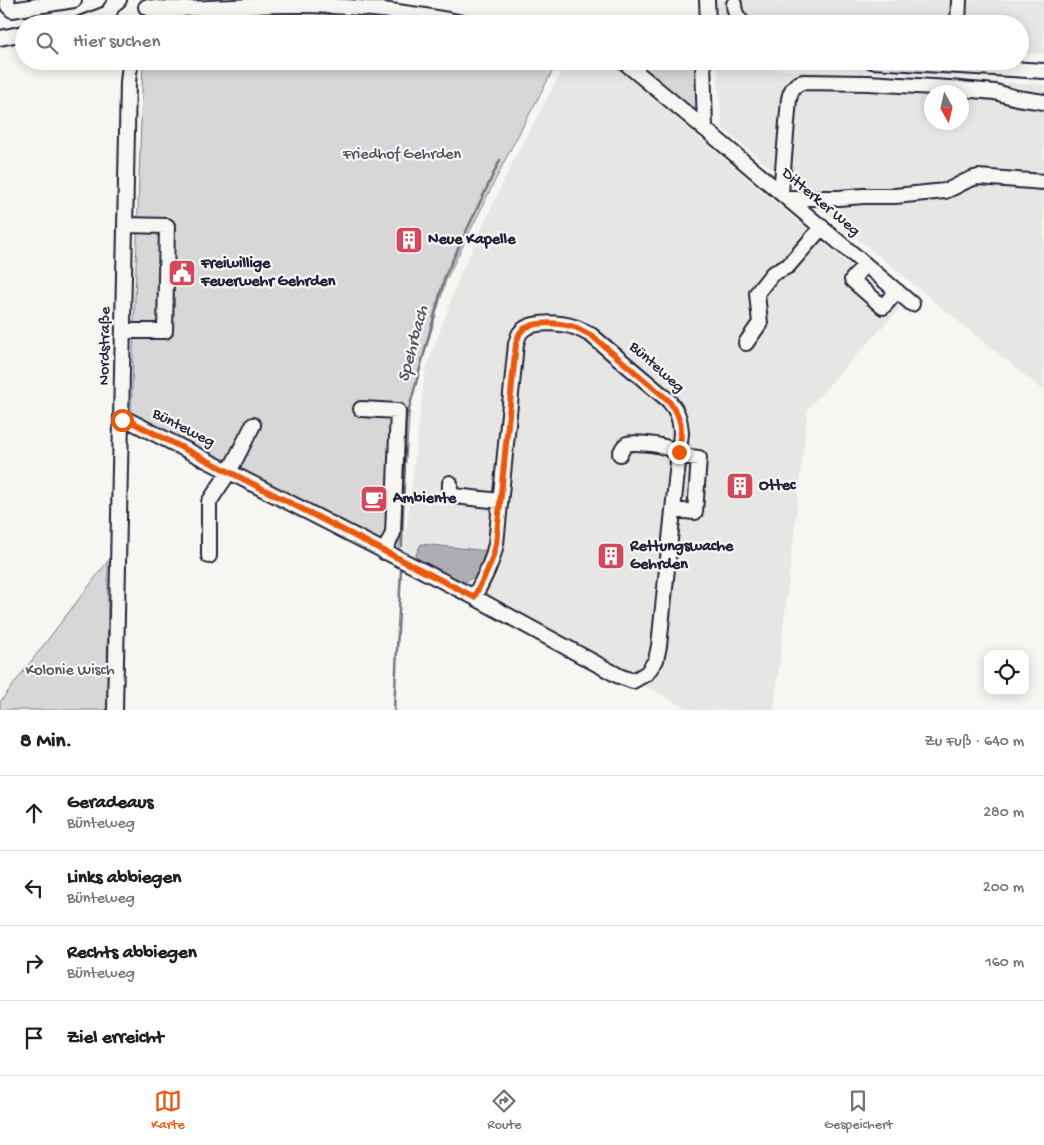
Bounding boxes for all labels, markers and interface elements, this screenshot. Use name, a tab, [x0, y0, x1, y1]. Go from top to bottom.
search box	[15, 15, 1029, 70]
icon: search	[33, 29, 61, 57]
text: Hier suchen	[73, 31, 160, 54]
north arrow	[924, 85, 969, 130]
park label: Friedhof Gehrden	[342, 146, 462, 165]
street label: Ditterker Weg	[776, 164, 863, 241]
building icon: Neue Kapelle	[394, 225, 424, 255]
place label: Neue Kapelle	[428, 231, 516, 250]
place label: Freiwillige Feuerwehr Gehrden	[200, 255, 336, 292]
public building icon: Freiwillige Feuerwehr Gehrden	[167, 258, 197, 288]
water label: Spehrbach	[394, 303, 434, 384]
street label: Nordstraße	[96, 306, 116, 386]
street label: Bünteweg	[624, 338, 688, 398]
street label: Bünteweg	[148, 405, 218, 453]
route start	[111, 409, 134, 432]
route end	[668, 441, 691, 464]
building icon: Ottec	[725, 471, 755, 501]
place label: Ottec	[759, 477, 797, 496]
cafe icon: Ambiente	[359, 484, 389, 514]
place label: Ambiente	[392, 490, 457, 509]
place label: Rettungswache Gehrden	[629, 538, 734, 575]
building icon: Rettungswache Gehrden	[596, 541, 626, 571]
map controls	[984, 650, 1029, 695]
button: locate	[984, 650, 1029, 695]
park label: Kolonie Wisch	[25, 662, 115, 681]
text: 8 Min.	[20, 730, 72, 755]
text: Zu Fuß · 640 m	[924, 733, 1024, 752]
text: Geradeaus	[67, 792, 153, 815]
icon: ahead	[20, 799, 48, 827]
text: 280 m	[983, 804, 1024, 823]
text: Bünteweg	[67, 815, 135, 834]
text: Links abbiegen	[67, 867, 181, 890]
icon: left	[20, 874, 48, 902]
text: 200 m	[983, 879, 1024, 898]
text: Bünteweg	[67, 890, 135, 909]
text: Rechts abbiegen	[67, 942, 197, 965]
icon: right	[20, 949, 48, 977]
text: 160 m	[985, 954, 1024, 973]
text: Bünteweg	[67, 965, 135, 984]
icon: arrive	[20, 1024, 48, 1052]
text: Ziel erreicht	[67, 1027, 164, 1050]
tab: Karte	[151, 1087, 185, 1134]
tab: Route	[487, 1087, 521, 1134]
tab: Gespeichert	[824, 1087, 893, 1134]

